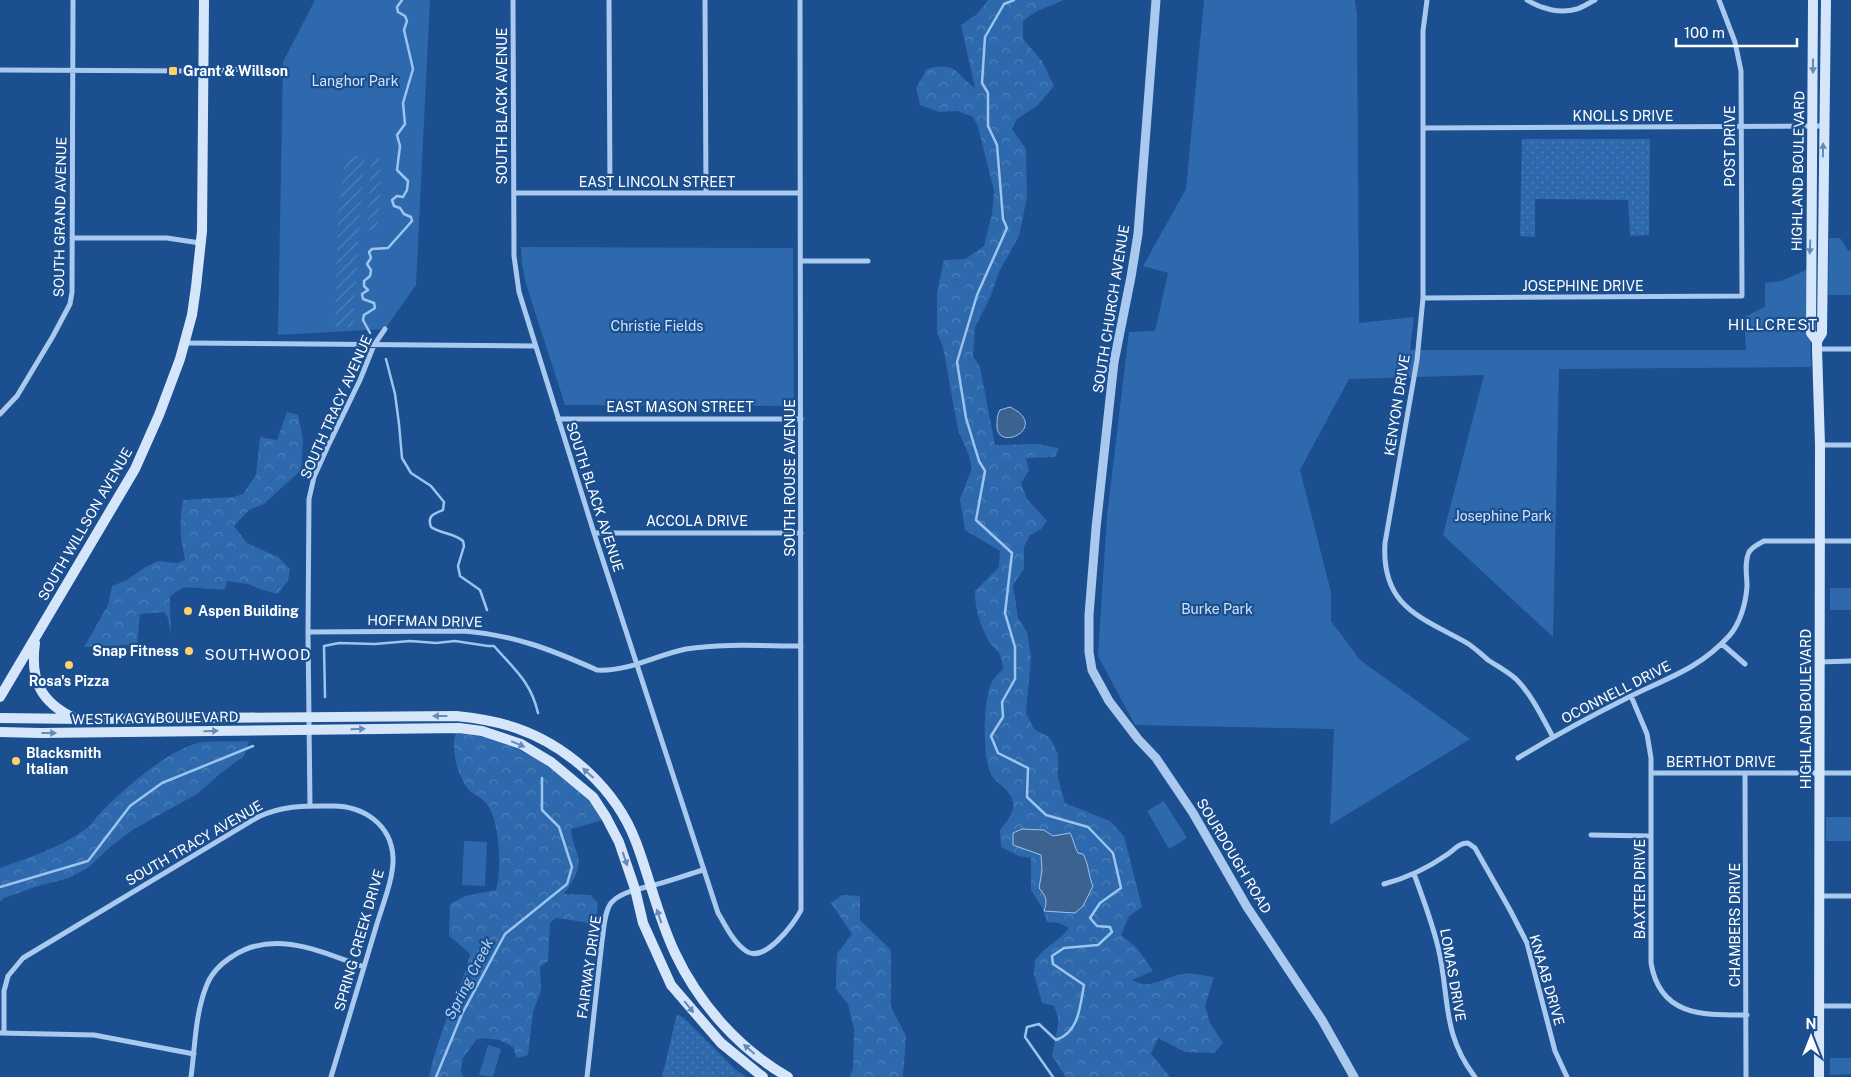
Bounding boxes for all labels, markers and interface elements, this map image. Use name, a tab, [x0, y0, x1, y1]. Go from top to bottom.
scale bar	[1676, 15, 1797, 47]
text: 100 m	[1684, 24, 1725, 41]
street label: SOUTH BLACK AVENUE	[494, 28, 510, 184]
one-way arrow	[1809, 58, 1817, 74]
place label: Grant & Willson	[183, 63, 288, 79]
marker: Grant & Willson	[167, 65, 179, 77]
park label: Langhor Park	[311, 73, 399, 89]
street label: HIGHLAND BOULEVARD	[1789, 91, 1807, 251]
street label: POST DRIVE	[1722, 105, 1738, 187]
street label: KNOLLS DRIVE	[1573, 108, 1673, 124]
street label: SOUTH GRAND AVENUE	[51, 137, 69, 297]
one-way arrow	[1819, 142, 1827, 158]
street label: EAST LINCOLN STREET	[579, 174, 735, 190]
street label: SOUTH CHURCH AVENUE	[1090, 224, 1132, 394]
one-way arrow	[1806, 240, 1814, 256]
street label: JOSEPHINE DRIVE	[1522, 278, 1644, 294]
district label: HILLCREST	[1728, 316, 1818, 333]
park label: Christie Fields	[611, 318, 703, 334]
street label: SOUTH TRACY AVENUE	[297, 333, 375, 481]
street label: KENYON DRIVE	[1381, 353, 1413, 457]
street label: EAST MASON STREET	[606, 399, 754, 415]
street label: SOUTH ROUSE AVENUE	[782, 399, 798, 557]
street label: SOUTH BLACK AVENUE	[563, 420, 627, 574]
street label: SOUTH WILLSON AVENUE	[35, 445, 135, 603]
park label: Josephine Park	[1454, 508, 1552, 524]
street label: ACCOLA DRIVE	[646, 513, 748, 529]
park label: Burke Park	[1181, 601, 1253, 617]
place label: Aspen Building	[198, 603, 299, 619]
marker: Aspen Building	[182, 605, 194, 617]
street label: HOFFMAN DRIVE	[367, 612, 483, 630]
street label: HIGHLAND BOULEVARD	[1798, 629, 1814, 789]
place label: Snap Fitness	[92, 643, 179, 659]
marker: Snap Fitness	[183, 645, 195, 657]
district label: SOUTHWOOD	[205, 646, 311, 663]
street label: OCONNELL DRIVE	[1559, 657, 1673, 727]
marker: Rosa's Pizza	[63, 659, 75, 671]
place label: Rosa's Pizza	[29, 673, 109, 689]
street label: WEST KAGY BOULEVARD	[72, 709, 238, 727]
one-way arrow	[432, 712, 448, 720]
one-way arrow	[350, 725, 366, 733]
one-way arrow	[203, 727, 219, 735]
one-way arrow	[41, 729, 57, 737]
one-way arrow	[511, 740, 525, 748]
place label: Blacksmith Italian	[26, 745, 101, 777]
street label: BERTHOT DRIVE	[1666, 754, 1776, 770]
marker: Blacksmith Italian	[10, 755, 22, 767]
one-way arrow	[582, 767, 595, 778]
street label: SOURDOUGH ROAD	[1193, 796, 1275, 916]
street label: SOUTH TRACY AVENUE	[123, 797, 265, 889]
street label: BAXTER DRIVE	[1632, 839, 1648, 939]
one-way arrow	[622, 852, 629, 867]
street label: CHAMBERS DRIVE	[1727, 863, 1743, 987]
street label: SPRING CREEK DRIVE	[331, 867, 387, 1013]
one-way arrow	[655, 908, 663, 923]
street label: FAIRWAY DRIVE	[574, 914, 604, 1020]
street label: LOMAS DRIVE	[1437, 927, 1469, 1023]
street label: KNAAB DRIVE	[1526, 933, 1568, 1027]
water label: Spring Creek	[441, 935, 497, 1022]
one-way arrow	[683, 1000, 694, 1013]
north arrow	[1786, 1012, 1836, 1062]
text: N	[1806, 1016, 1816, 1032]
one-way arrow	[743, 1043, 755, 1055]

